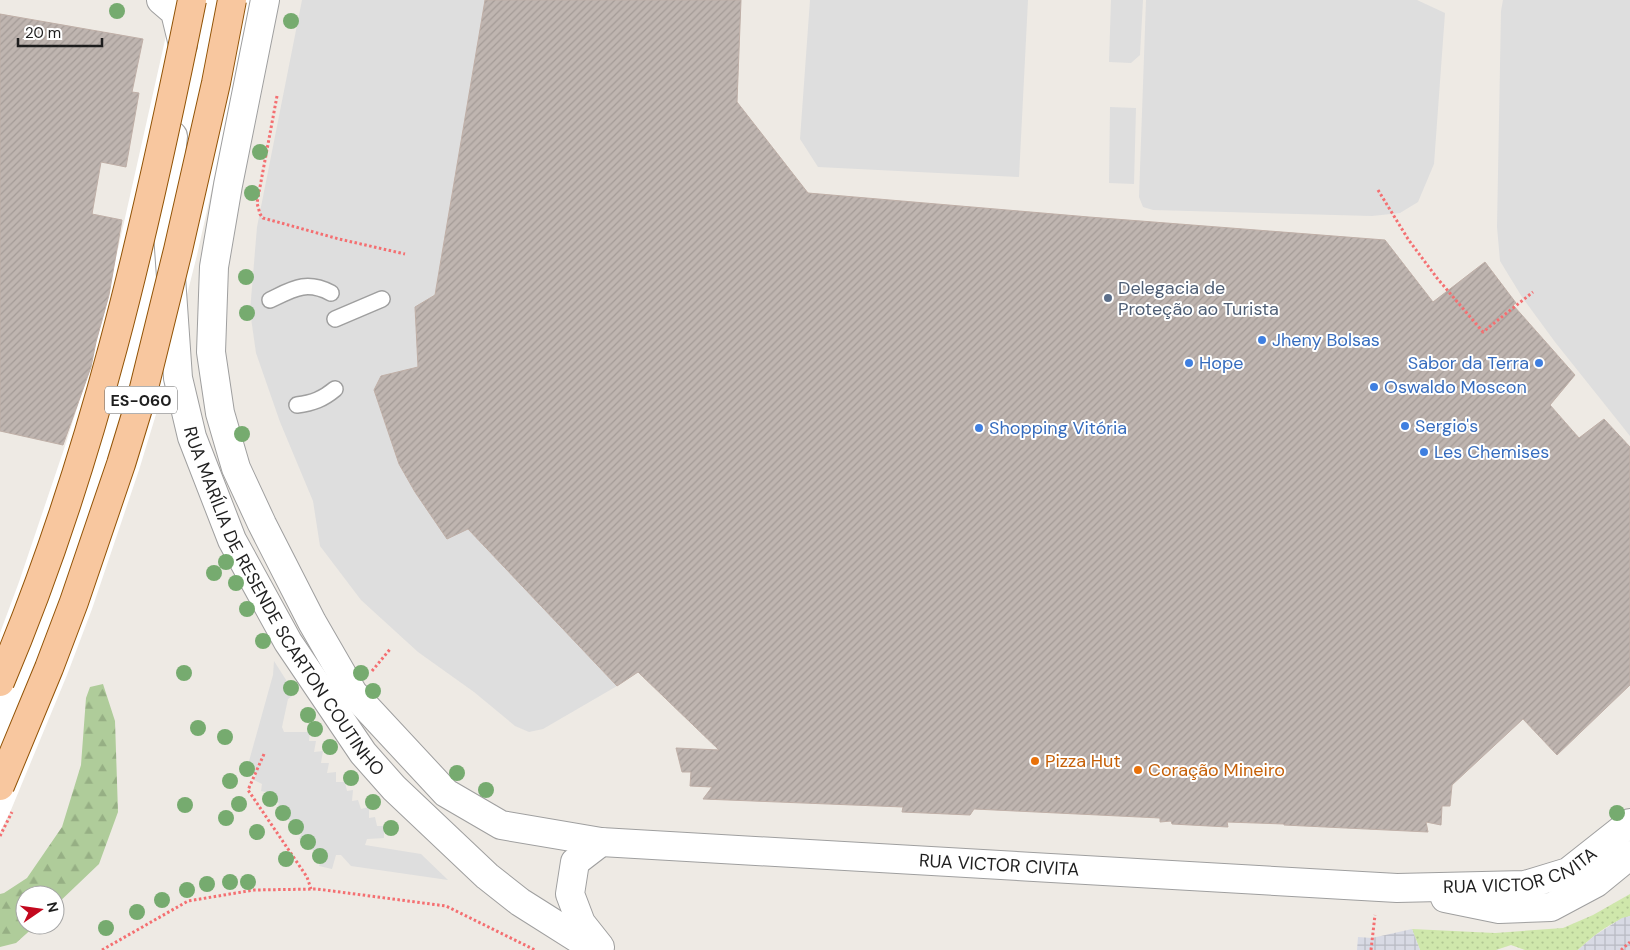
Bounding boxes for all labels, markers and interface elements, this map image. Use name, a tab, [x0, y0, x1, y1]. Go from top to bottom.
scale bar	[18, 15, 101, 47]
text: 20 m	[25, 23, 61, 43]
place label: Delegacia de Proteção ao Turista	[1118, 276, 1279, 321]
marker: Delegacia de Proteção ao Turista	[1102, 292, 1114, 304]
place label: Jheny Bolsas	[1272, 328, 1380, 352]
marker: Jheny Bolsas	[1256, 334, 1268, 346]
place label: Hope	[1199, 351, 1243, 375]
place label: Sabor da Terra	[1408, 351, 1529, 375]
marker: Hope	[1183, 357, 1195, 369]
marker: Sabor da Terra	[1533, 357, 1545, 369]
place label: Oswaldo Moscon	[1384, 375, 1527, 399]
marker: Oswaldo Moscon	[1368, 381, 1380, 393]
road number: ES-060	[105, 386, 177, 414]
place label: Sergio's	[1415, 414, 1478, 438]
place label: Shopping Vitória	[989, 416, 1127, 440]
marker: Sergio's	[1399, 420, 1411, 432]
marker: Shopping Vitória	[973, 422, 985, 434]
street label: RUA MARÍLIA DE RESENDE SCARTON COUTINHO	[178, 424, 390, 781]
place label: Les Chemises	[1434, 440, 1549, 464]
marker: Les Chemises	[1418, 446, 1430, 458]
place label: Pizza Hut	[1045, 749, 1120, 773]
marker: Pizza Hut	[1029, 755, 1041, 767]
place label: Coração Mineiro	[1148, 758, 1285, 782]
marker: Coração Mineiro	[1132, 764, 1144, 776]
street label: RUA VICTOR CIVITA	[1443, 842, 1602, 899]
street label: RUA VICTOR CIVITA	[918, 848, 1080, 882]
north arrow	[15, 885, 65, 935]
text: N	[43, 900, 63, 914]

